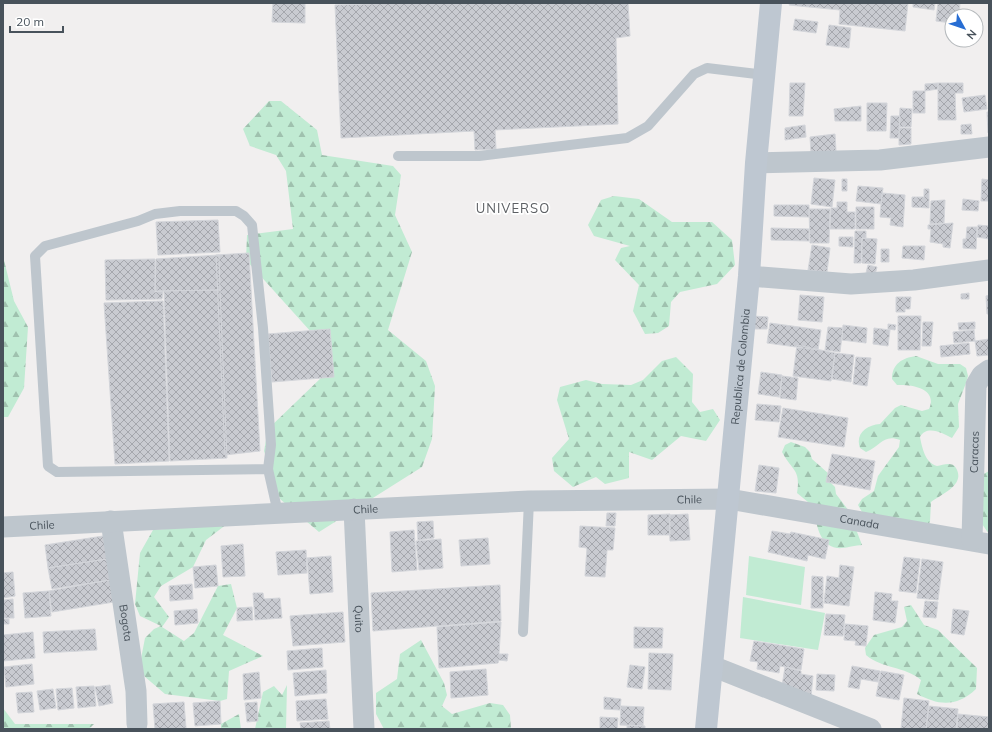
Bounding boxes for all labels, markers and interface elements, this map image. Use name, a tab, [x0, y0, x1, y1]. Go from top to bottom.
scale bar	[10, 8, 63, 34]
north arrow	[944, 8, 984, 48]
text: 20 m	[16, 14, 44, 29]
text: N	[964, 27, 980, 42]
district label: UNIVERSO	[476, 200, 550, 216]
street label: Republica de Colombia	[728, 308, 753, 425]
street label: Caracas	[967, 431, 982, 473]
street label: Chile	[677, 492, 702, 507]
street label: Chile	[353, 501, 379, 517]
street label: Canada	[838, 511, 880, 532]
street label: Chile	[29, 517, 55, 533]
street label: Bogota	[116, 604, 136, 642]
street label: Quito	[351, 605, 367, 633]

